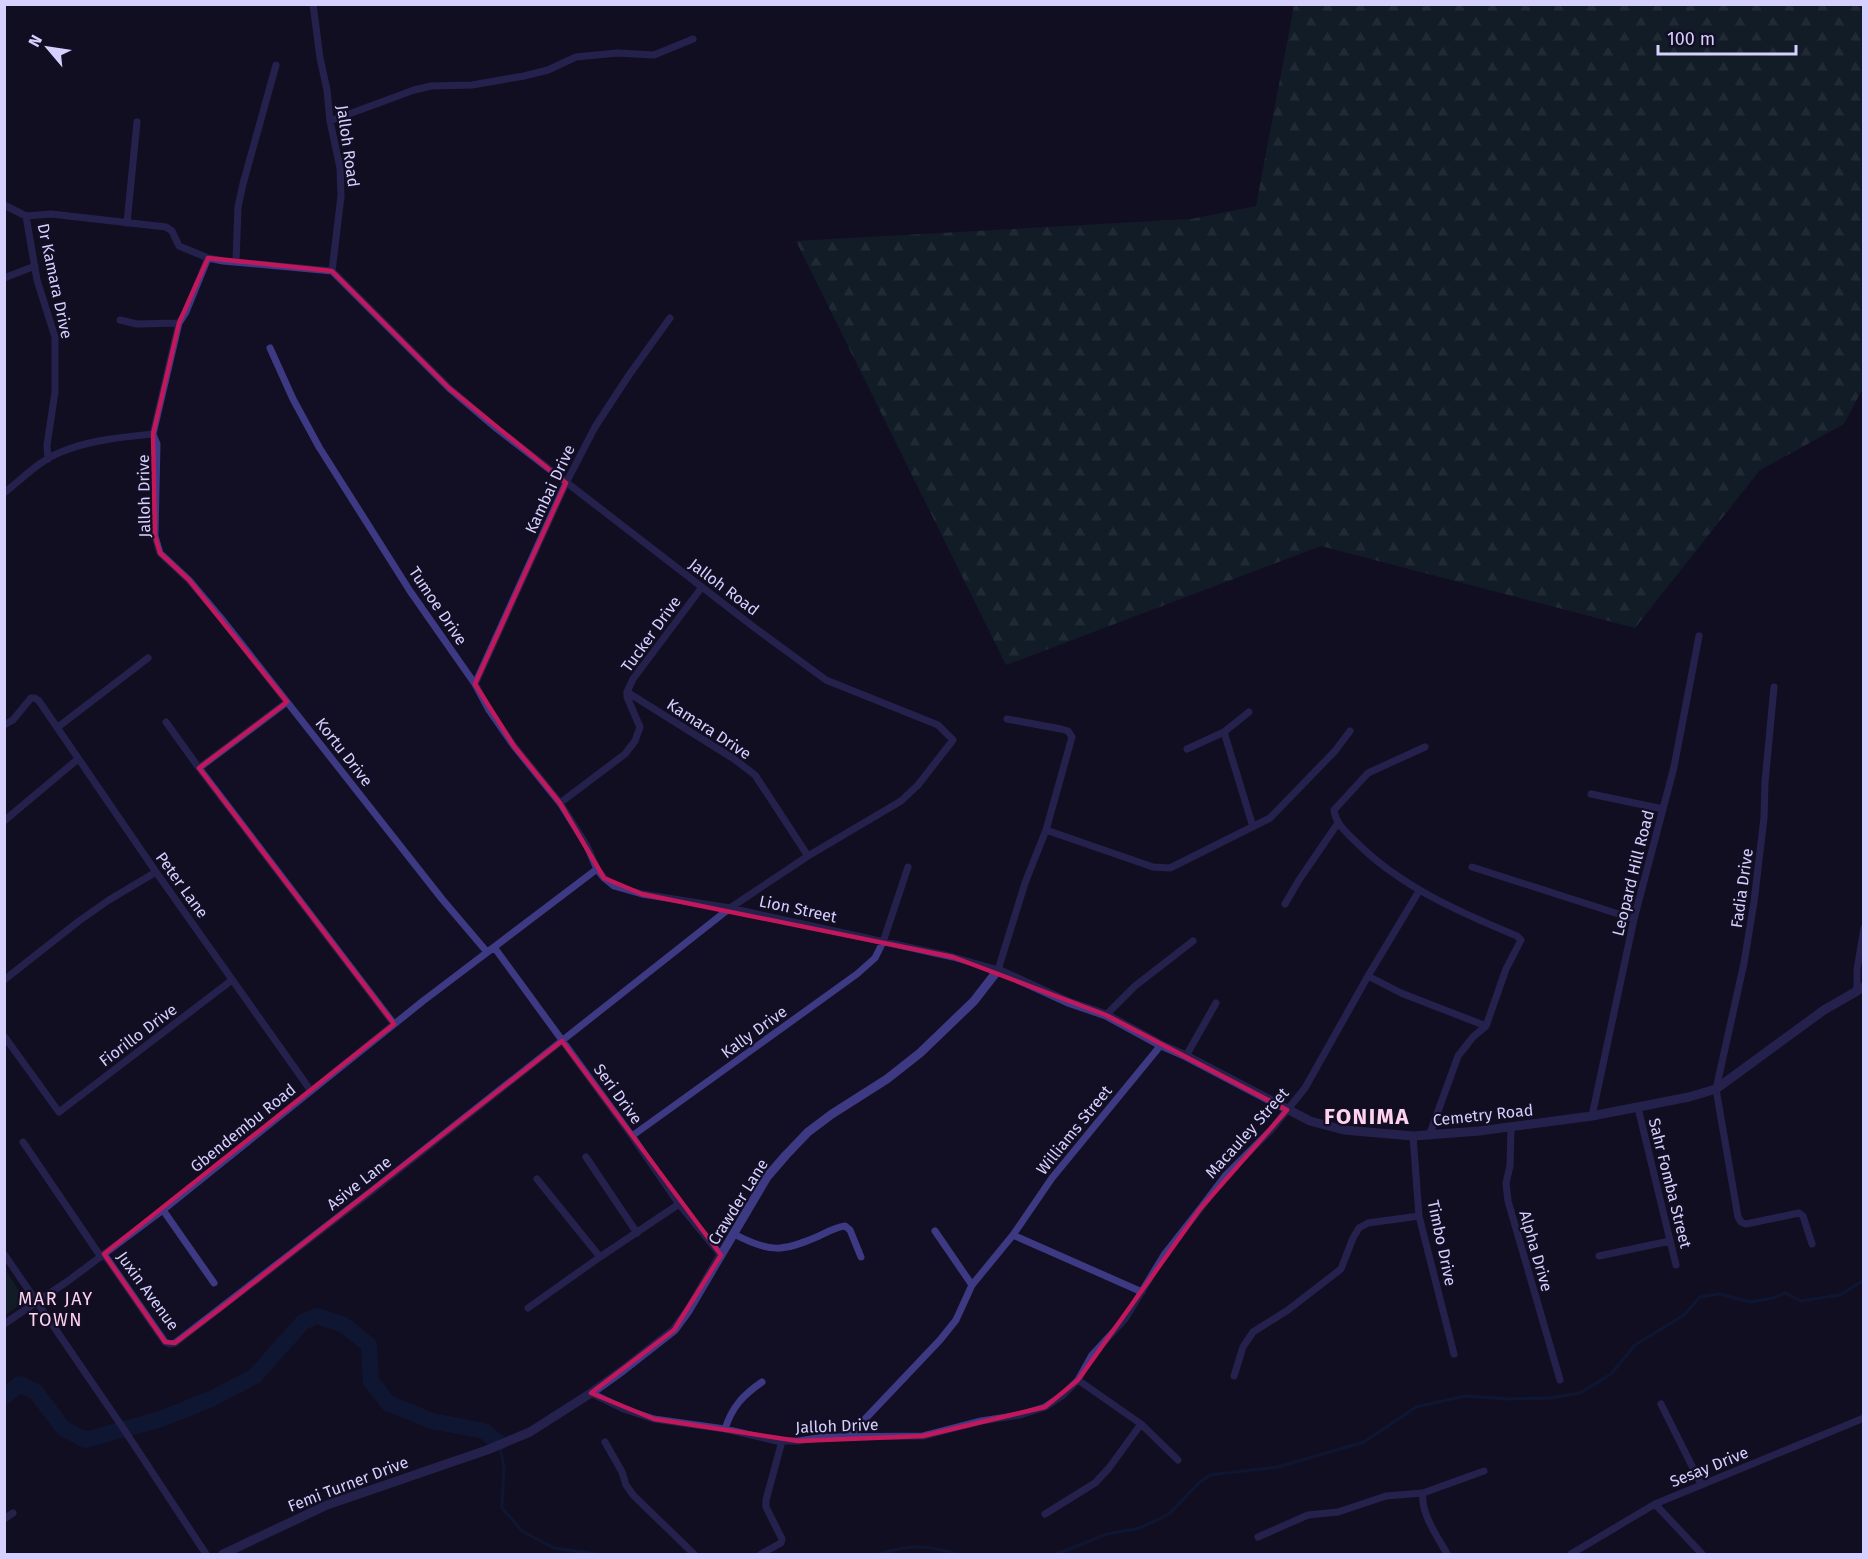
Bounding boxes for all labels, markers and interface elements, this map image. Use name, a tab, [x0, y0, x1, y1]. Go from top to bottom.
north arrow	[18, 18, 78, 78]
scale bar	[1658, 18, 1796, 56]
text: 100 m	[1667, 28, 1715, 50]
text: N	[24, 32, 46, 50]
street label: Jalloh Road	[333, 104, 363, 188]
street label: Dr Kamara Drive	[34, 222, 76, 340]
street label: Kambai Drive	[521, 441, 579, 537]
street label: Jalloh Drive	[134, 454, 154, 538]
street label: Jalloh Road	[685, 555, 763, 619]
street label: Tumoe Drive	[405, 563, 471, 649]
street label: Tucker Drive	[617, 592, 685, 676]
street label: Kamara Drive	[663, 695, 755, 763]
street label: Kortu Drive	[311, 714, 377, 790]
street label: Leopard Hill Road	[1608, 808, 1658, 938]
street label: Fadia Drive	[1727, 847, 1757, 929]
street label: Peter Lane	[152, 848, 212, 922]
street label: Lion Street	[757, 892, 839, 927]
street label: Fiorillo Drive	[95, 1000, 181, 1070]
street label: Kally Drive	[717, 1002, 791, 1062]
street label: Seri Drive	[590, 1060, 646, 1128]
street label: Gbendembu Road	[187, 1080, 299, 1176]
street label: Williams Street	[1032, 1081, 1116, 1178]
street label: Macauley Street	[1201, 1084, 1293, 1182]
street label: Cemetry Road	[1432, 1100, 1534, 1130]
district label: FONIMA	[1324, 1103, 1410, 1130]
street label: Sahr Fomba Street	[1645, 1116, 1695, 1250]
street label: Asive Lane	[323, 1152, 395, 1214]
street label: Crawder Lane	[704, 1156, 772, 1248]
street label: Timbo Drive	[1424, 1198, 1460, 1288]
street label: Alpha Drive	[1515, 1208, 1557, 1294]
street label: Juxin Avenue	[113, 1248, 183, 1334]
district label: MAR JAY TOWN	[18, 1288, 94, 1331]
street label: Jalloh Drive	[795, 1415, 879, 1437]
street label: Sesay Drive	[1667, 1443, 1751, 1491]
street label: Femi Turner Drive	[285, 1452, 411, 1516]

